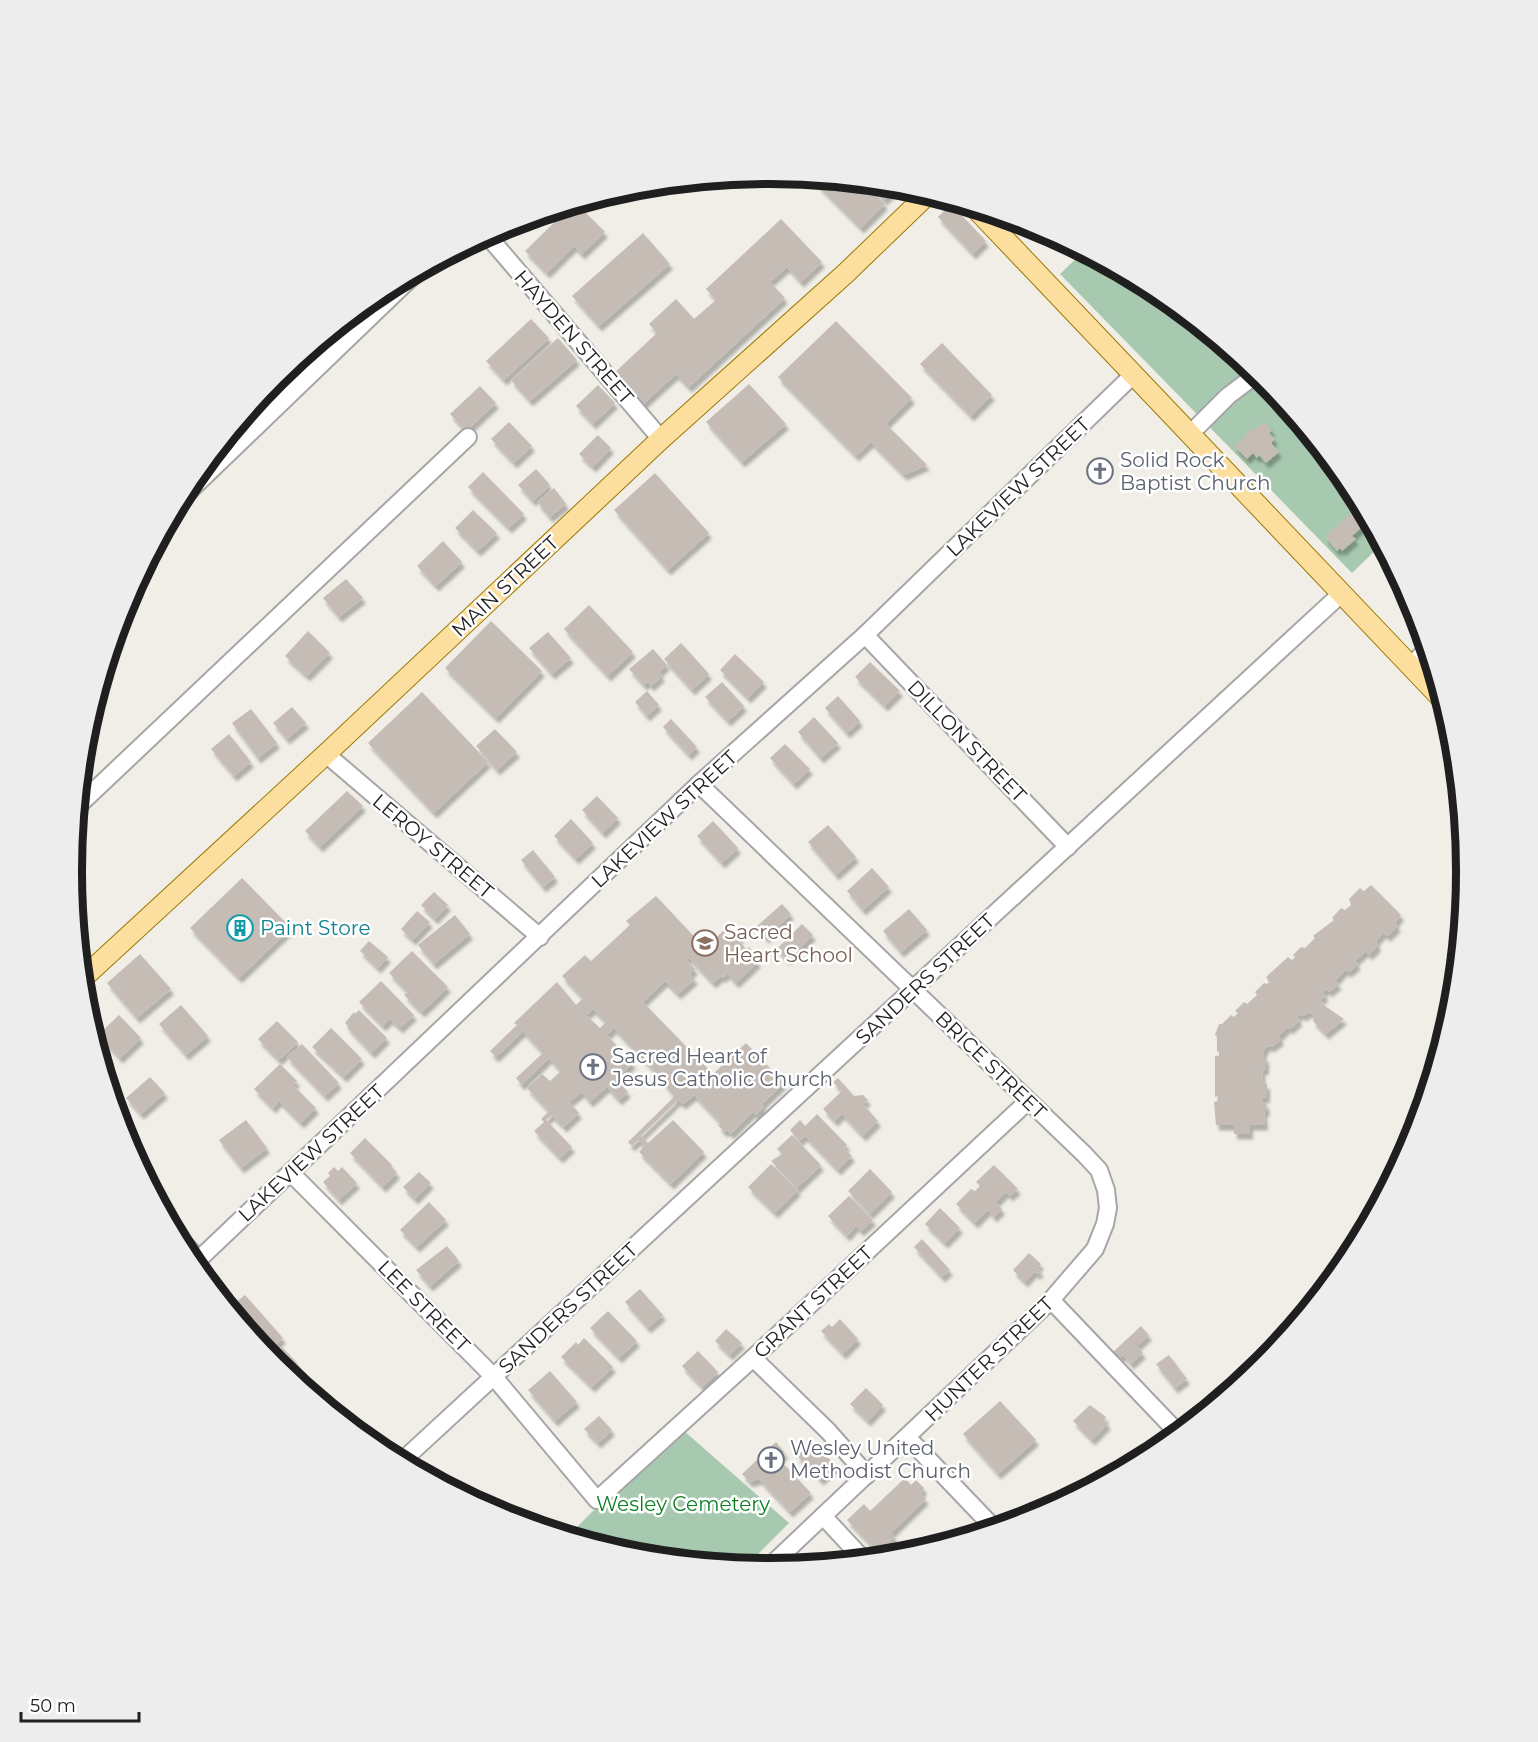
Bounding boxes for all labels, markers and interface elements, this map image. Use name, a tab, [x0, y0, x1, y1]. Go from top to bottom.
street label: HAYDEN STREET	[509, 265, 639, 409]
street label: LAKEVIEW STREET	[941, 412, 1095, 562]
place label: Solid Rock Baptist Church	[1120, 448, 1271, 495]
church icon: Solid Rock Baptist Church	[1085, 456, 1115, 486]
street label: MAIN STREET	[447, 530, 564, 642]
street label: DILLON STREET	[903, 675, 1032, 807]
street label: LAKEVIEW STREET	[586, 745, 742, 893]
street label: LEROY STREET	[368, 789, 499, 904]
street label: SANDERS STREET	[851, 908, 1000, 1050]
building icon: Paint Store	[225, 913, 255, 943]
place label: Paint Store	[260, 916, 371, 940]
place label: Sacred Heart School	[724, 920, 853, 967]
school or university icon: Sacred Heart School	[690, 928, 720, 958]
street label: BRICE STREET	[931, 1006, 1052, 1124]
place label: Sacred Heart of Jesus Catholic Church	[611, 1044, 833, 1091]
church icon: Sacred Heart of Jesus Catholic Church	[578, 1052, 608, 1082]
street label: LAKEVIEW STREET	[233, 1079, 389, 1227]
street label: SANDERS STREET	[494, 1237, 643, 1379]
street label: GRANT STREET	[749, 1241, 878, 1363]
street label: LEE STREET	[373, 1255, 475, 1357]
street label: HUNTER STREET	[920, 1291, 1059, 1426]
place label: Wesley United Methodist Church	[790, 1436, 971, 1483]
church icon: Wesley United Methodist Church	[756, 1445, 786, 1475]
park label: Wesley Cemetery	[596, 1492, 770, 1516]
scale bar	[21, 1685, 140, 1723]
text: 50 m	[30, 1695, 76, 1717]

